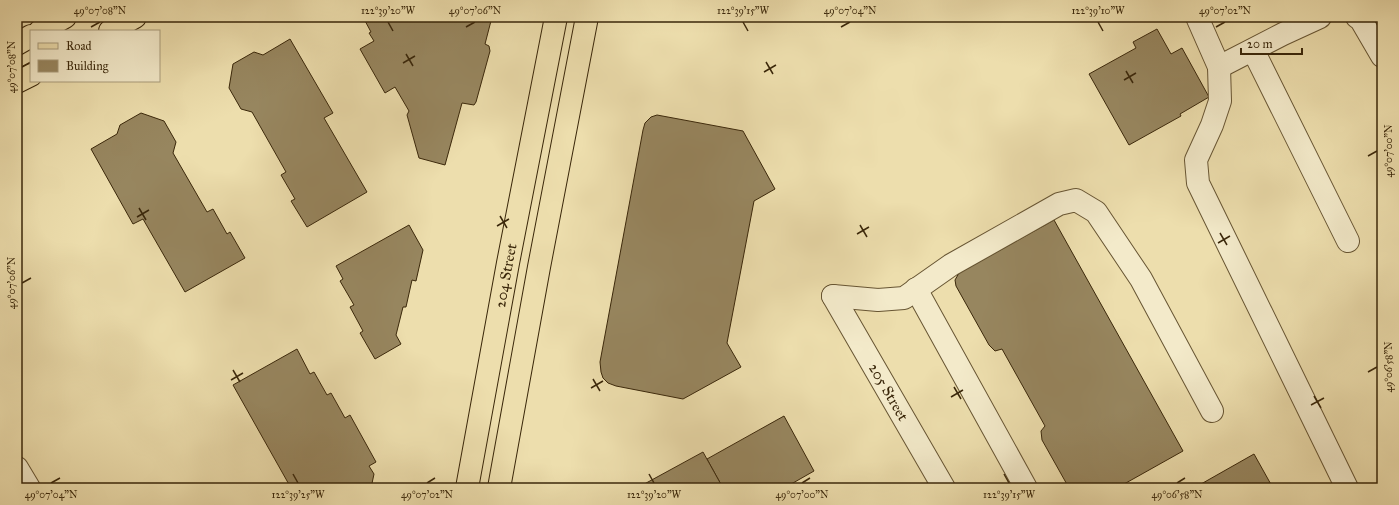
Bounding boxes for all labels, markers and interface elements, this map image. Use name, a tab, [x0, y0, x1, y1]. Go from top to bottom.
text: 49°07'08"N	[74, 5, 127, 17]
text: 122°39'20"W	[361, 5, 416, 17]
text: 49°07'06"N	[449, 5, 502, 17]
text: 122°39'15"W	[717, 5, 769, 17]
text: 49°07'04"N	[824, 5, 877, 17]
text: 122°39'10"W	[1071, 5, 1125, 17]
text: 49°07'02"N	[1199, 5, 1252, 17]
legend	[30, 30, 160, 82]
scale bar	[1241, 30, 1302, 56]
text: 20 m	[1247, 37, 1273, 51]
text: Road	[66, 39, 92, 53]
text: 49°07'08"N	[6, 40, 18, 93]
text: Building	[66, 59, 109, 74]
text: 49°07'00"N	[1383, 124, 1395, 178]
street label: 204 Street	[491, 241, 521, 309]
text: 49°07'06"N	[6, 256, 18, 309]
text: 49°06'58"N	[1383, 341, 1395, 393]
street label: 205 Street	[865, 360, 913, 425]
text: 49°07'04"N	[25, 489, 78, 501]
text: 122°39'25"W	[272, 489, 325, 501]
text: 49°07'02"N	[401, 489, 454, 501]
text: 122°39'20"W	[627, 489, 682, 501]
text: 49°07'00"N	[776, 489, 829, 501]
text: 122°39'15"W	[983, 489, 1035, 501]
text: 49°06'58"N	[1151, 489, 1203, 501]

